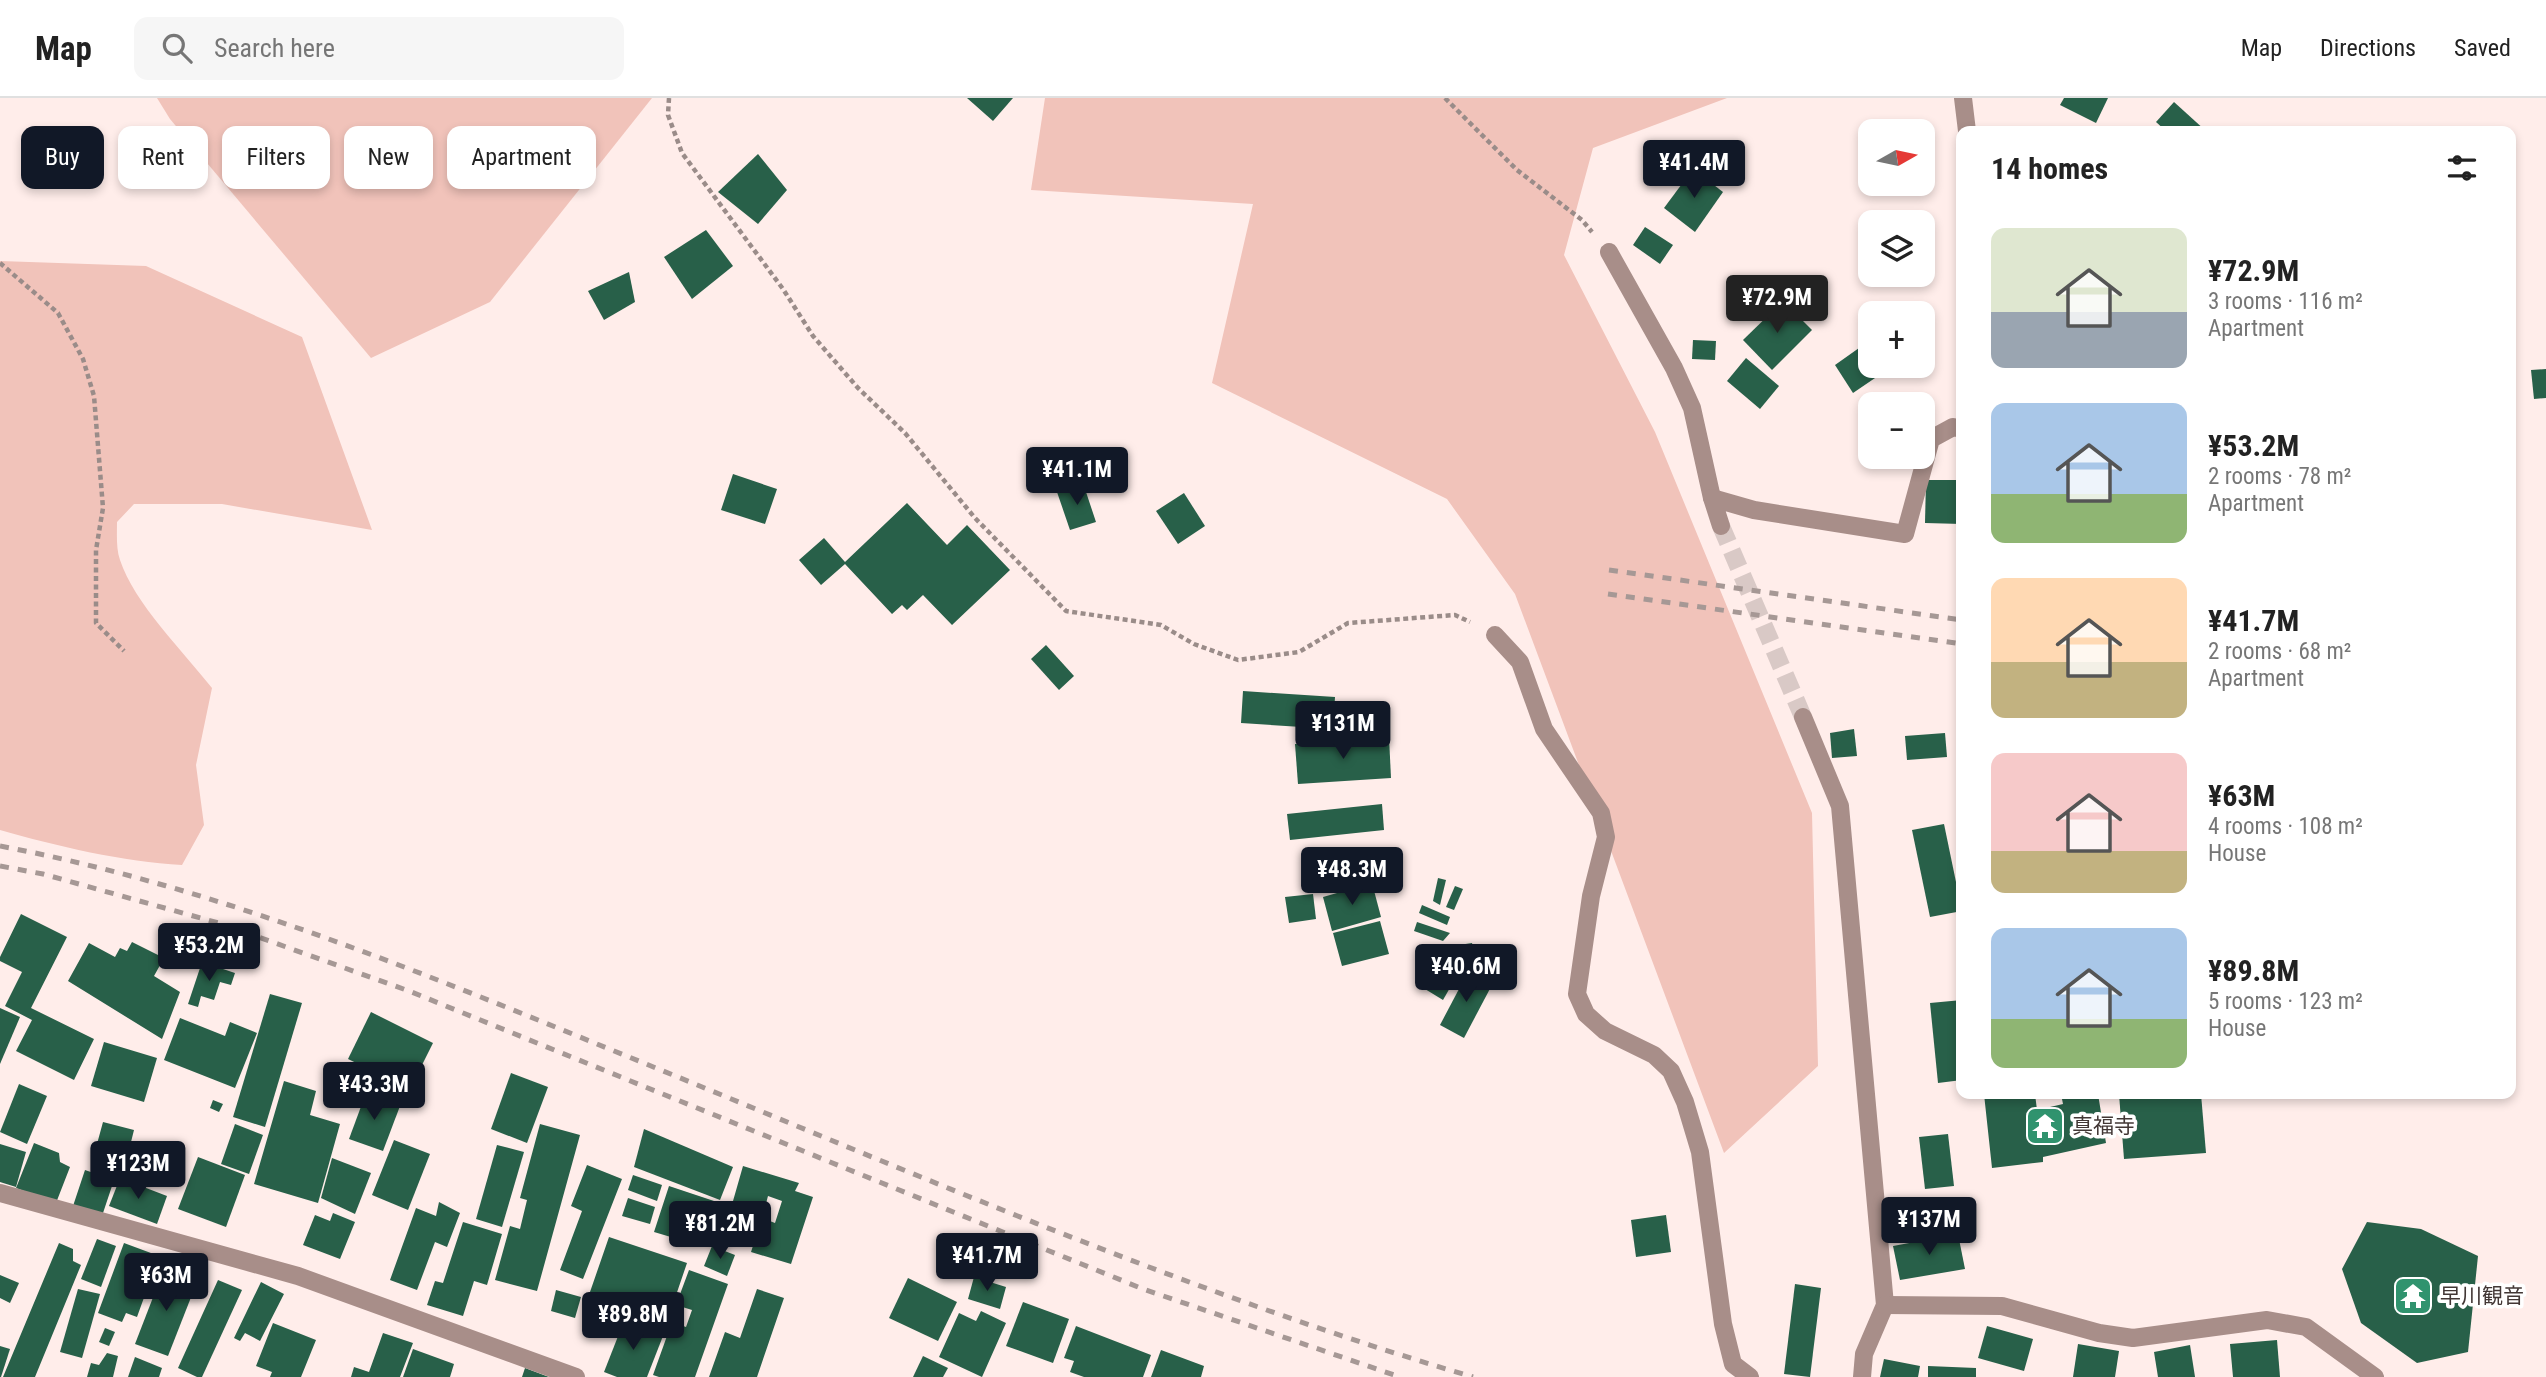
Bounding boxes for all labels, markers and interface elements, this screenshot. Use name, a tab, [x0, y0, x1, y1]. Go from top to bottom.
search box	[134, 17, 624, 80]
text: Map	[35, 29, 92, 68]
icon: search	[158, 29, 196, 67]
text: Search here	[214, 33, 335, 63]
text: Map	[2241, 34, 2282, 62]
text: Directions	[2320, 34, 2416, 62]
text: Saved	[2454, 34, 2511, 62]
north arrow	[1858, 119, 1936, 196]
map controls	[1858, 119, 1935, 469]
chip: Buy	[21, 126, 104, 189]
chip: Rent	[118, 126, 208, 189]
chip: Filters	[222, 126, 330, 189]
chip: New	[344, 126, 433, 189]
chip: Apartment	[447, 126, 596, 189]
pin: ¥41.4M	[1637, 140, 1751, 200]
text: ¥41.4M	[1659, 149, 1729, 176]
icon: filters	[2443, 149, 2481, 187]
text: 14 homes	[1991, 151, 2108, 186]
button: layers	[1858, 210, 1935, 287]
text: ¥72.9M	[2208, 253, 2299, 288]
icon: home	[2047, 256, 2131, 340]
pin: ¥72.9M	[1720, 275, 1834, 335]
text: ¥72.9M	[1742, 284, 1812, 311]
text: 3 rooms · 116 m²	[2208, 288, 2363, 315]
button: +	[1858, 301, 1935, 378]
text: Apartment	[2208, 315, 2304, 342]
button: −	[1858, 392, 1935, 469]
text: ¥53.2M	[2208, 428, 2299, 463]
icon: home	[2047, 431, 2131, 515]
pin: ¥41.1M	[1020, 448, 1134, 507]
text: ¥41.1M	[1042, 456, 1112, 483]
text: 2 rooms · 78 m²	[2208, 463, 2351, 490]
text: Apartment	[2208, 490, 2304, 517]
text: ¥41.7M	[2208, 603, 2299, 638]
icon: home	[2047, 606, 2131, 690]
text: 2 rooms · 68 m²	[2208, 638, 2351, 665]
text: Apartment	[2208, 665, 2304, 692]
pin: ¥131M	[1294, 702, 1392, 761]
text: ¥131M	[1311, 710, 1375, 737]
text: ¥63M	[2208, 778, 2275, 813]
icon: home	[2047, 781, 2131, 865]
text: 4 rooms · 108 m²	[2208, 813, 2363, 840]
text: House	[2208, 840, 2266, 867]
pin: ¥48.3M	[1295, 848, 1409, 907]
text: ¥48.3M	[1317, 856, 1387, 883]
pin: ¥53.2M	[152, 924, 266, 983]
text: ¥53.2M	[174, 932, 244, 959]
pin: ¥40.6M	[1409, 944, 1523, 1004]
text: ¥40.6M	[1431, 953, 1501, 980]
text: ¥89.8M	[2208, 953, 2299, 988]
icon: home	[2047, 956, 2131, 1040]
text: 5 rooms · 123 m²	[2208, 988, 2363, 1015]
text: House	[2208, 1015, 2266, 1042]
pin: ¥43.3M	[317, 1062, 431, 1122]
text: ¥43.3M	[339, 1071, 409, 1098]
temple icon: 真福寺	[2024, 1105, 2066, 1147]
place label: 真福寺	[2072, 1114, 2135, 1138]
pin: ¥123M	[89, 1142, 187, 1201]
text: ¥123M	[106, 1150, 170, 1177]
pin: ¥137M	[1880, 1198, 1978, 1257]
pin: ¥81.2M	[663, 1202, 777, 1261]
text: ¥137M	[1897, 1206, 1961, 1233]
text: ¥81.2M	[685, 1210, 755, 1237]
pin: ¥41.7M	[930, 1234, 1044, 1293]
text: ¥41.7M	[952, 1242, 1022, 1269]
pin: ¥63M	[125, 1254, 207, 1313]
text: ¥63M	[140, 1262, 192, 1289]
temple icon: 早川観音	[2392, 1275, 2434, 1317]
place label: 早川観音	[2440, 1284, 2524, 1308]
pin: ¥89.8M	[576, 1292, 690, 1352]
text: ¥89.8M	[598, 1301, 668, 1328]

